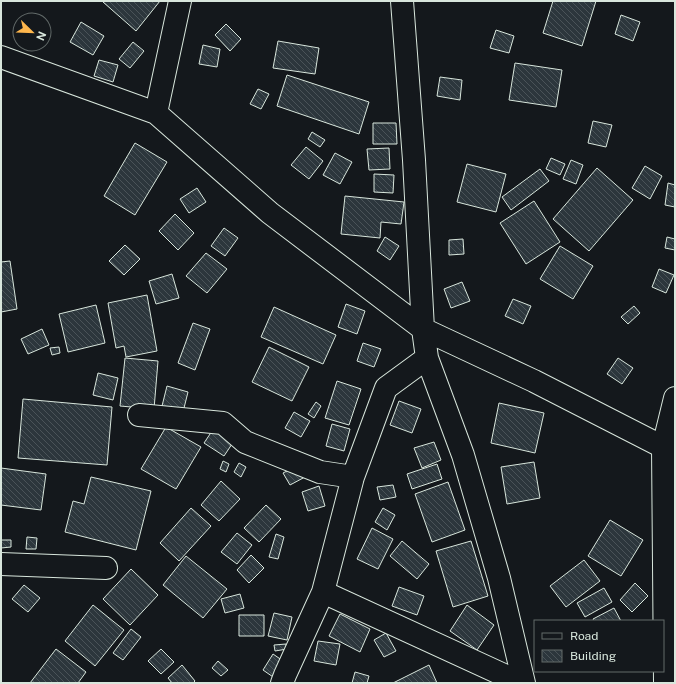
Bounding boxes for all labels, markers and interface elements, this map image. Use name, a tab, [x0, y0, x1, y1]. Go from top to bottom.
north arrow	[12, 12, 52, 52]
text: N	[34, 30, 48, 42]
legend	[534, 620, 664, 672]
text: Road	[570, 629, 598, 643]
text: Building	[570, 649, 616, 663]

